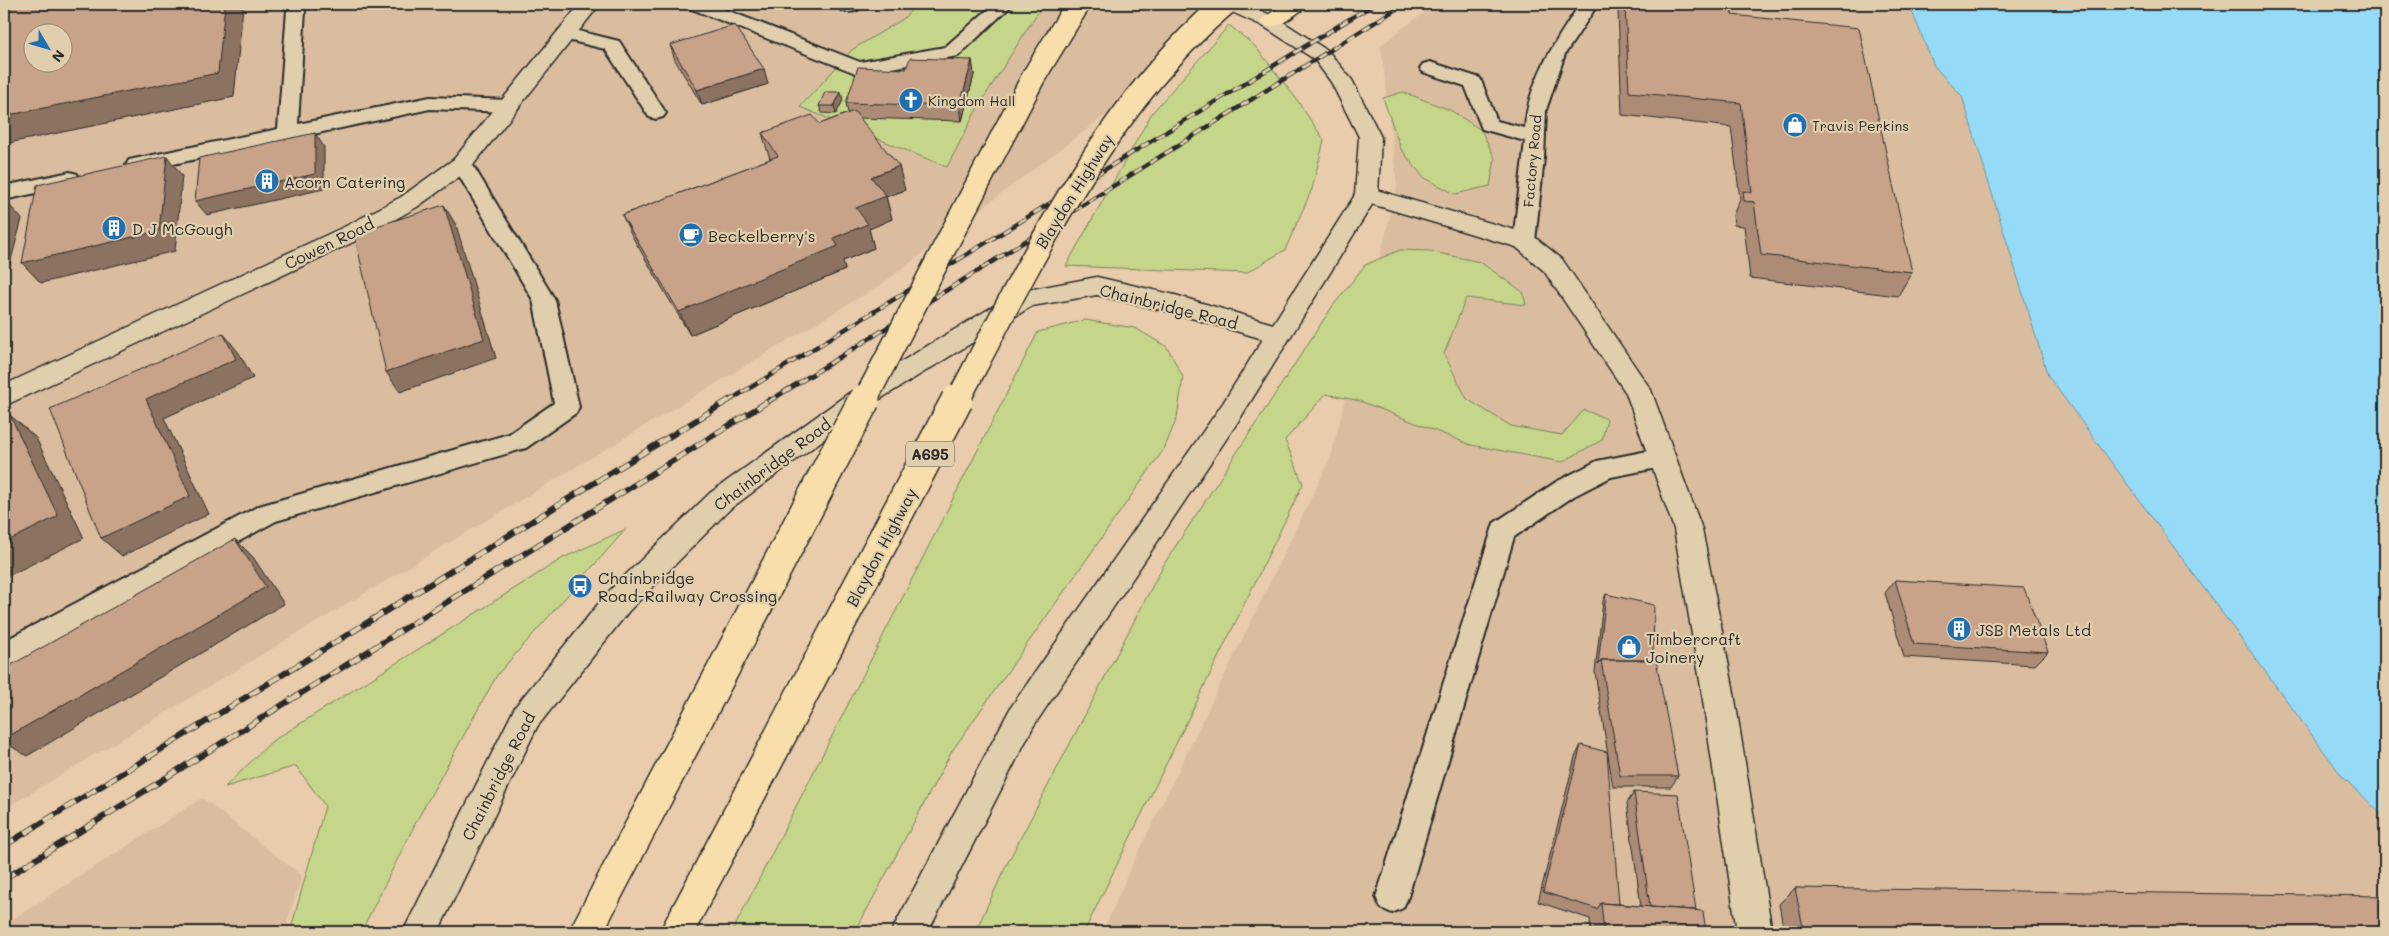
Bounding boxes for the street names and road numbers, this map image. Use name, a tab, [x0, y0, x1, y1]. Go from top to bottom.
street label: Factory Road	[1518, 114, 1546, 208]
street label: Blaydon Highway	[1030, 130, 1118, 252]
street label: Cowen Road	[281, 212, 377, 274]
street label: Chainbridge Road	[1098, 279, 1240, 333]
street label: Chainbridge Road	[709, 413, 835, 515]
road number: A695	[906, 442, 954, 466]
street label: Blaydon Highway	[841, 484, 921, 610]
street label: Chainbridge Road	[456, 708, 540, 844]

